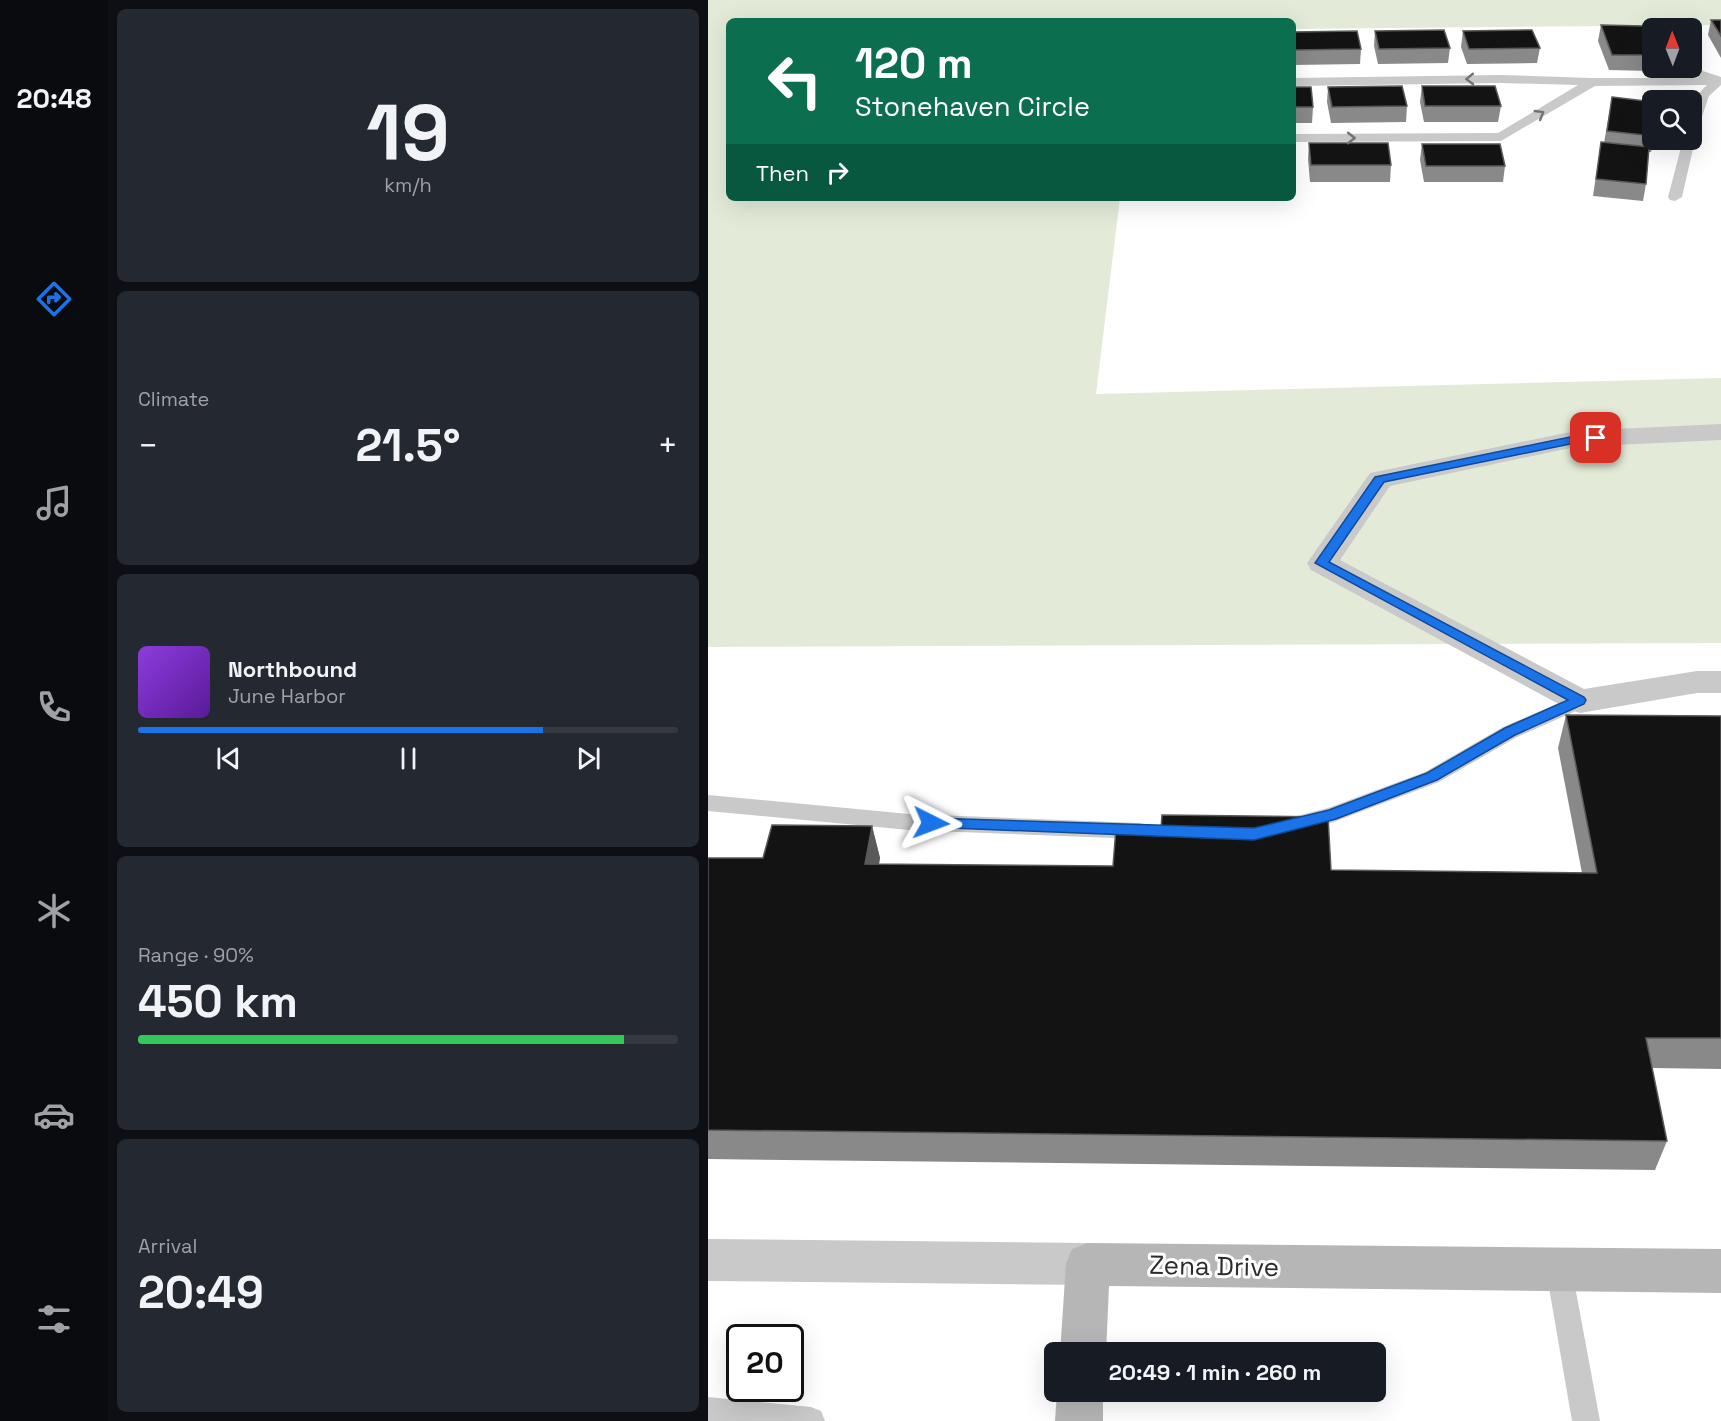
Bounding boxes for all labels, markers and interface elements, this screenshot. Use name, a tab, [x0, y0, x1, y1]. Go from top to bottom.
north arrow	[1642, 18, 1702, 78]
map controls	[1642, 18, 1702, 150]
text: 120 m	[855, 37, 973, 90]
icon: left	[756, 42, 834, 120]
one-way arrow	[1466, 73, 1475, 85]
text: 20:48	[17, 81, 91, 116]
text: 19	[366, 83, 450, 183]
text: Stonehaven Circle	[855, 89, 1090, 124]
button: search	[1642, 90, 1702, 150]
one-way arrow	[1534, 109, 1544, 121]
one-way arrow	[1347, 132, 1356, 144]
icon: right	[821, 156, 854, 189]
text: Then	[756, 159, 809, 187]
text: km/h	[384, 172, 432, 198]
icon: directions	[33, 278, 75, 320]
text: Climate	[138, 386, 209, 412]
pin	[1570, 412, 1621, 463]
text: 21.5°	[355, 417, 461, 474]
icon: arrive	[1579, 421, 1612, 454]
text: −	[138, 425, 158, 467]
text: +	[658, 425, 678, 467]
icon: music	[33, 482, 75, 524]
text: Northbound	[228, 655, 357, 683]
text: June Harbor	[228, 683, 346, 709]
icon: phone	[33, 686, 75, 728]
icon: previous	[212, 742, 245, 775]
icon: pause	[392, 742, 425, 775]
icon: next	[572, 742, 605, 775]
position arrow	[899, 791, 963, 855]
icon: climate	[33, 890, 75, 932]
text: Range · 90%	[138, 942, 254, 968]
text: 450 km	[138, 973, 298, 1030]
icon: car	[33, 1094, 75, 1136]
text: Arrival	[138, 1233, 197, 1259]
street label: Zena Drive	[1149, 1248, 1279, 1284]
text: 20:49	[138, 1264, 264, 1321]
icon: filters	[33, 1298, 75, 1340]
speed limit sign: 20	[726, 1324, 804, 1402]
text: 20:49 · 1 min · 260 m	[1109, 1358, 1321, 1386]

